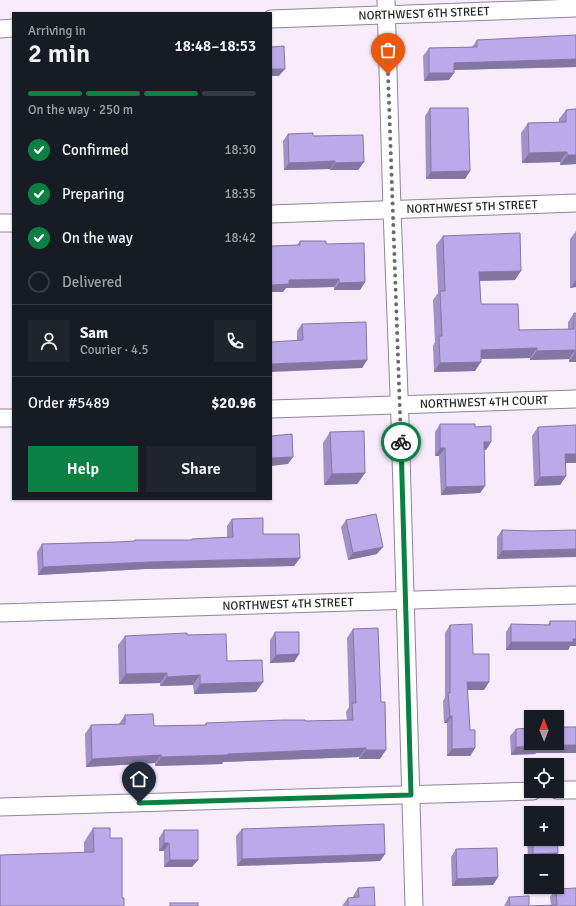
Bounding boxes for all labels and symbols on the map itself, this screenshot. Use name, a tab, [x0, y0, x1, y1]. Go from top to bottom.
street label: NORTHWEST 6TH STREET	[358, 4, 490, 23]
pin	[371, 33, 405, 74]
street label: NORTHWEST 5TH STREET	[406, 197, 538, 217]
street label: NORTHWEST 4TH COURT	[420, 392, 548, 412]
courier	[381, 422, 421, 462]
street label: NORTHWEST 4TH STREET	[222, 594, 354, 614]
north arrow	[524, 710, 564, 750]
pin	[122, 762, 156, 803]

